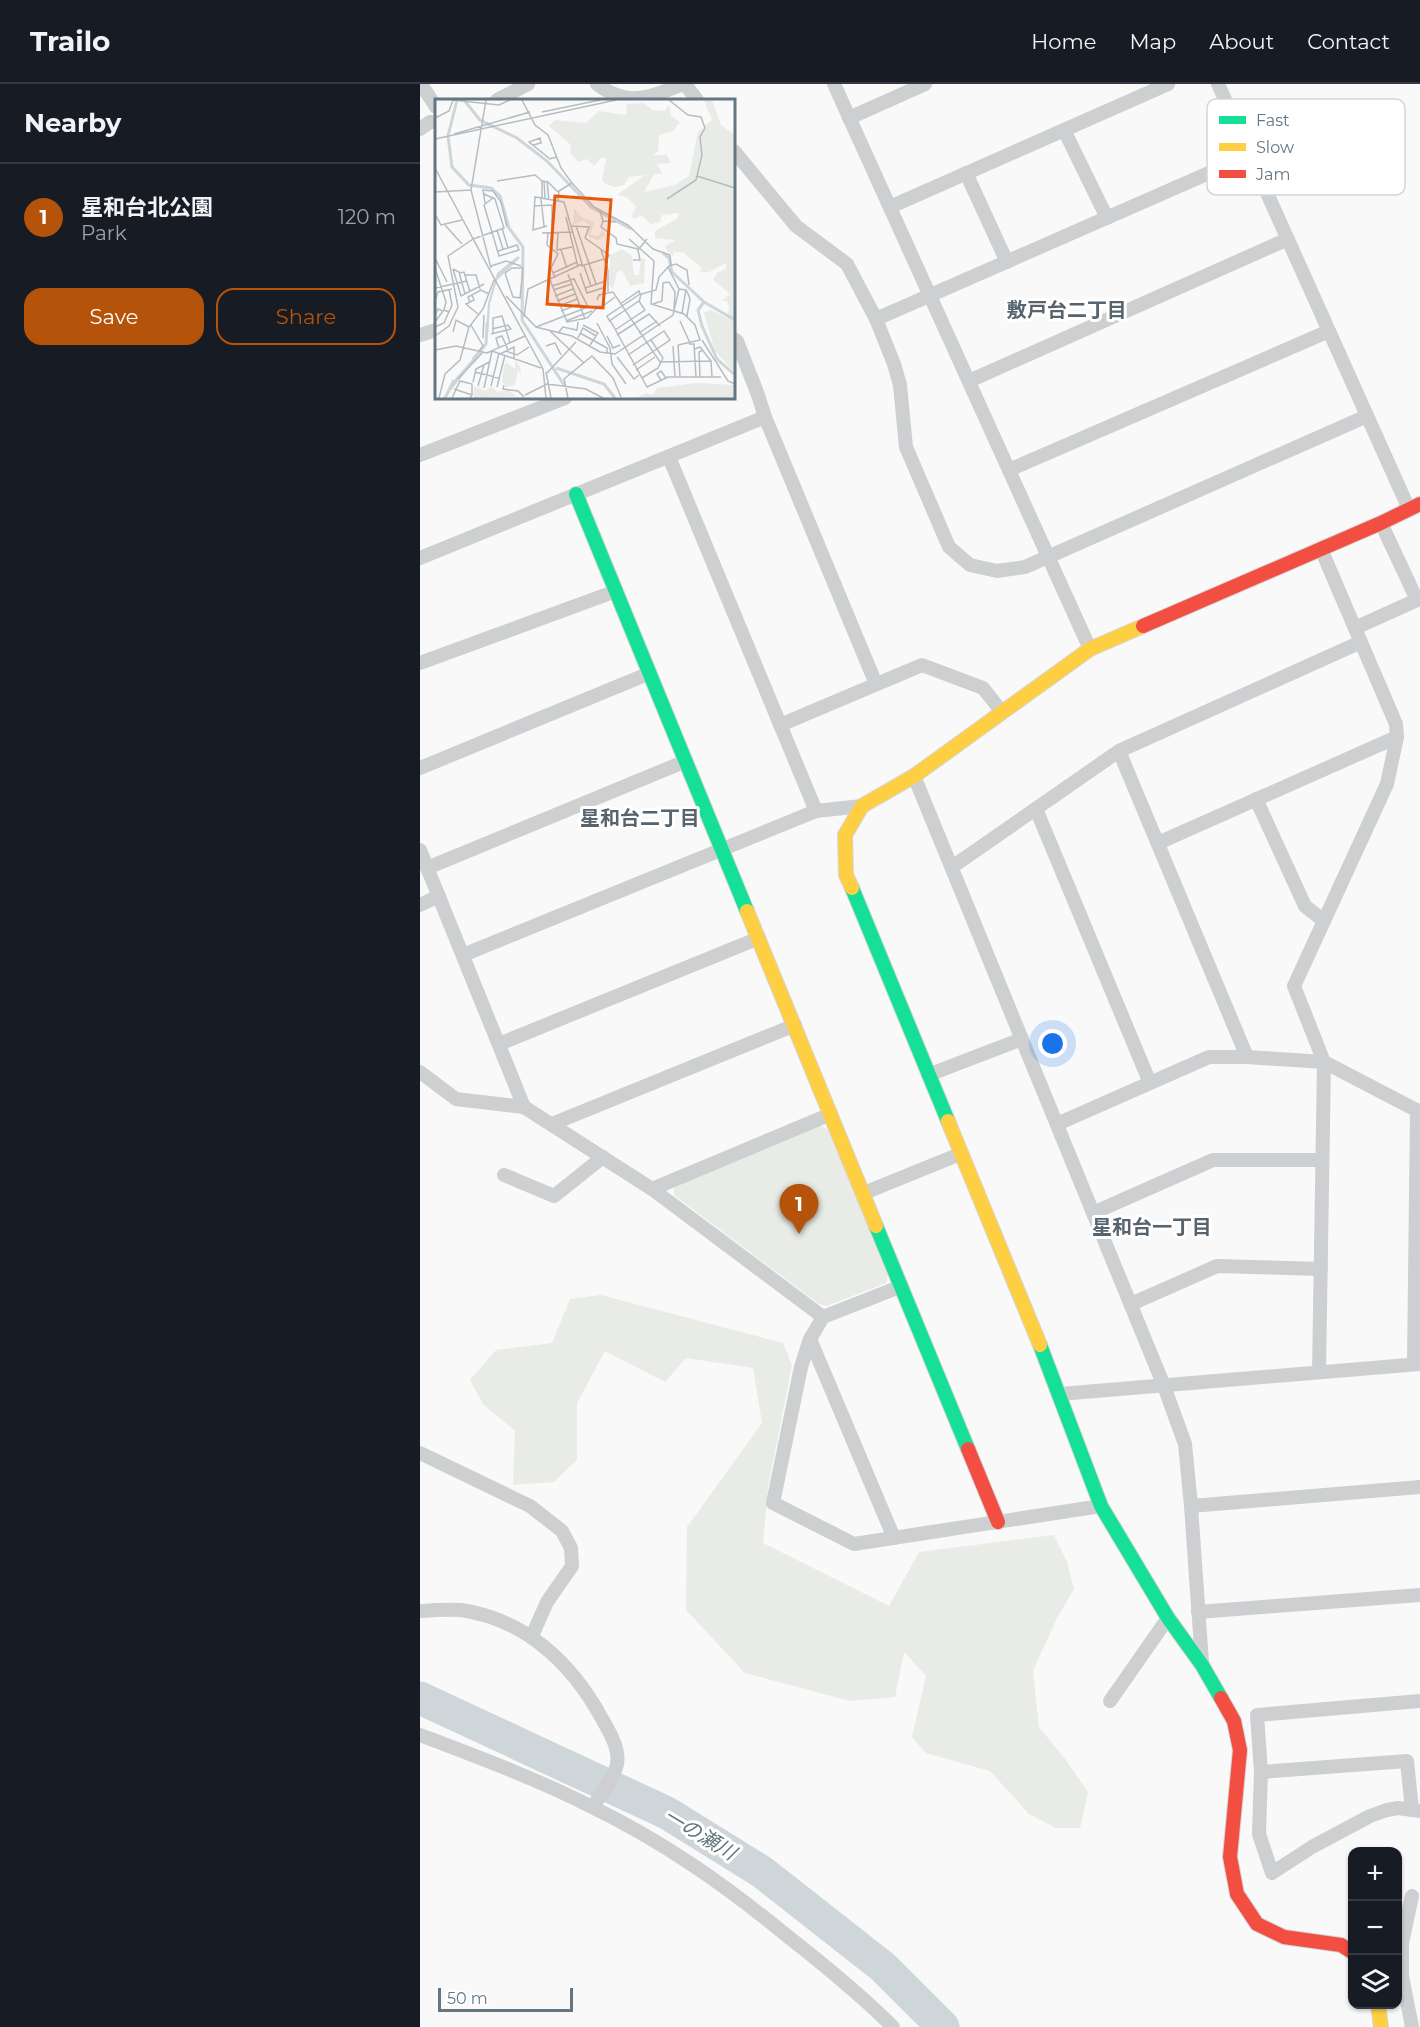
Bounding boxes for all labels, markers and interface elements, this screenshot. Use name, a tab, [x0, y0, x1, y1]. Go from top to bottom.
text: Trailo	[30, 24, 110, 58]
text: Home	[1031, 29, 1096, 54]
text: Map	[1129, 29, 1176, 54]
text: About	[1209, 29, 1274, 54]
text: Contact	[1307, 29, 1390, 54]
inset map	[435, 99, 735, 399]
legend	[1207, 99, 1405, 195]
text: Nearby	[24, 107, 121, 139]
text: Fast	[1256, 111, 1290, 130]
text: Slow	[1256, 138, 1294, 157]
text: Jam	[1255, 165, 1290, 184]
text: 星和台北公園	[81, 194, 213, 221]
text: 1	[40, 205, 47, 229]
text: 120 m	[338, 205, 396, 229]
text: Park	[81, 221, 127, 245]
button: Save	[24, 288, 204, 345]
button: Share	[216, 288, 396, 345]
district label: 敷戸台二丁目	[1007, 298, 1127, 322]
district label: 星和台二丁目	[580, 806, 700, 830]
your location	[1038, 1029, 1067, 1058]
pin: 1	[780, 1184, 818, 1234]
district label: 星和台一丁目	[1092, 1215, 1212, 1239]
water label: 一の瀬川	[660, 1803, 742, 1866]
map controls	[1348, 1847, 1402, 2009]
button: +	[1348, 1847, 1402, 1901]
button: −	[1348, 1901, 1402, 1955]
button: layers	[1348, 1955, 1402, 2009]
scale bar	[438, 1985, 573, 2012]
text: 50 m	[447, 1989, 488, 2008]

